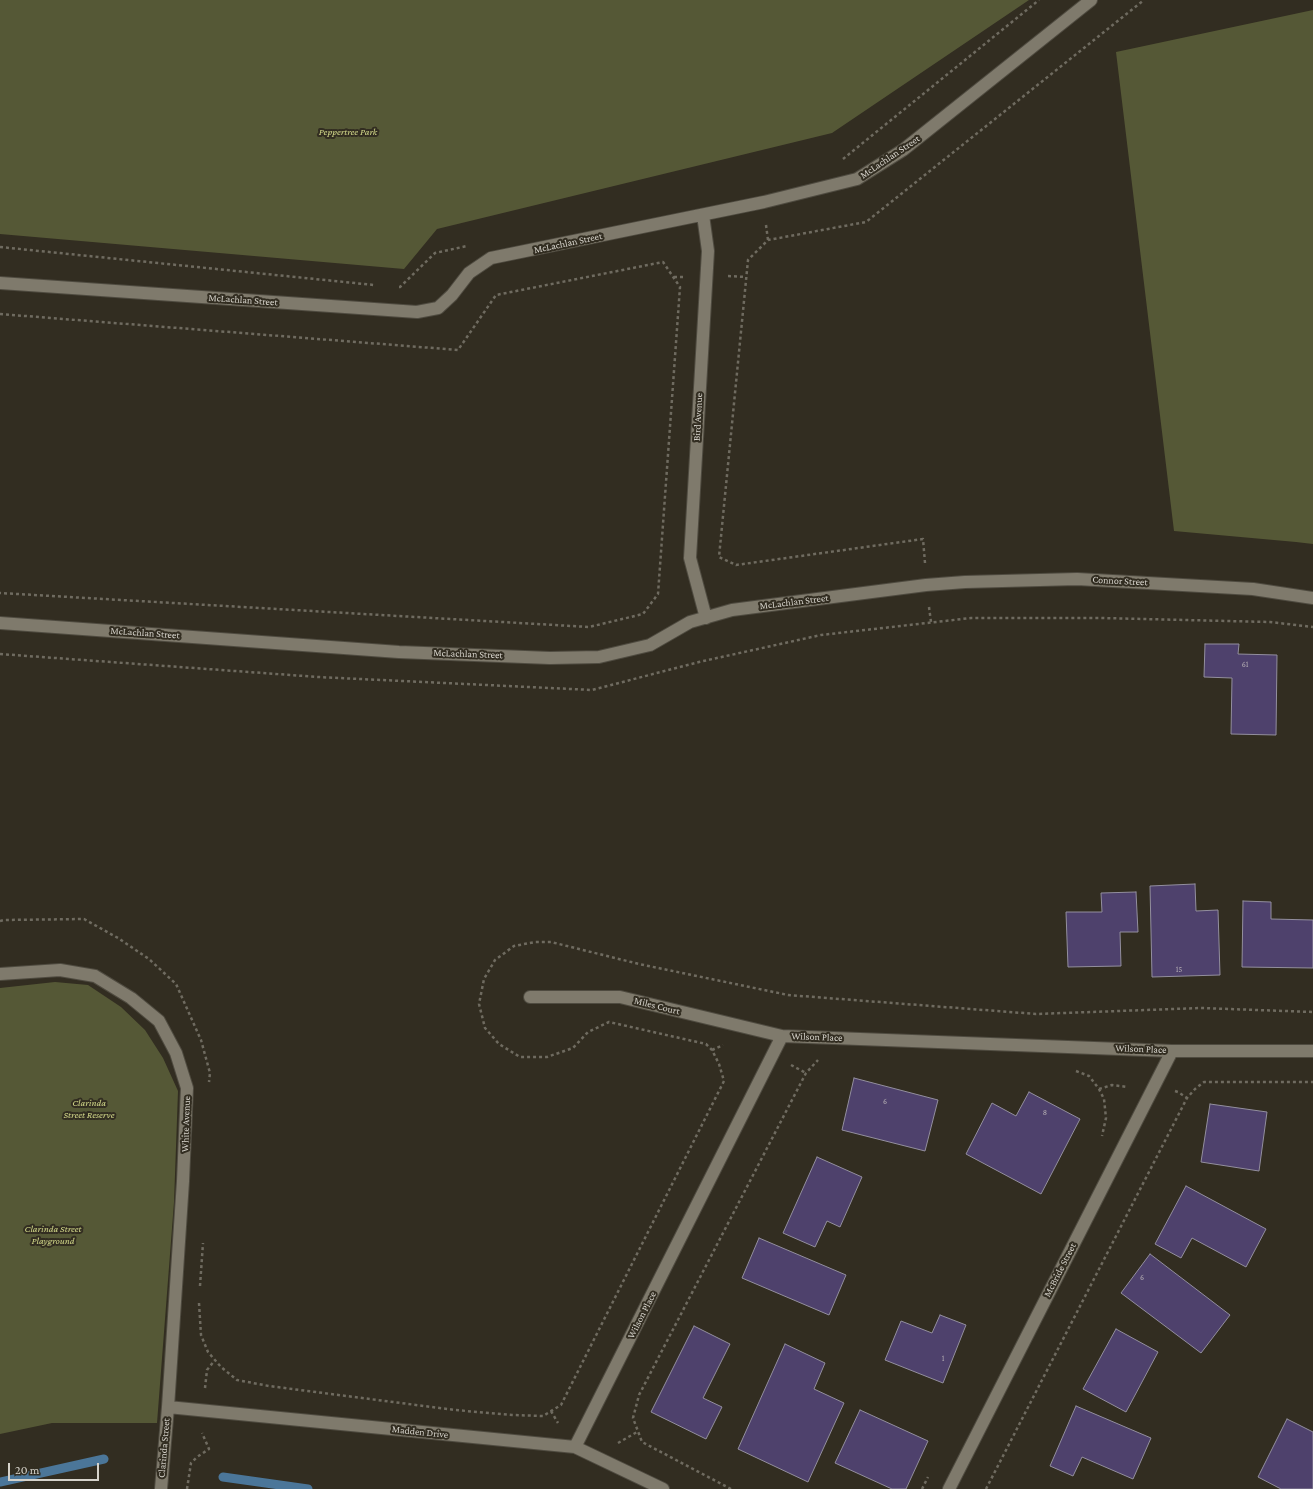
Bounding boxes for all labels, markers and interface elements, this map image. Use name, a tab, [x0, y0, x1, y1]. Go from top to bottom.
park label: Peppertree Park	[319, 126, 377, 138]
street label: McLachlan Street	[858, 133, 922, 181]
street label: McLachlan Street	[533, 230, 603, 256]
street label: McLachlan Street	[208, 292, 278, 308]
street label: Bird Avenue	[691, 393, 705, 441]
street label: Connor Street	[1092, 574, 1148, 588]
street label: McLachlan Street	[759, 592, 829, 612]
street label: McLachlan Street	[110, 625, 180, 641]
street label: McLachlan Street	[433, 647, 503, 661]
house number: 61	[1242, 660, 1248, 670]
house number: 15	[1176, 965, 1182, 975]
street label: Miles Court	[633, 995, 681, 1017]
street label: Wilson Place	[791, 1030, 843, 1044]
street label: Wilson Place	[1115, 1042, 1167, 1056]
street label: White Avenue	[179, 1096, 193, 1152]
park label: Clarinda Street Reserve	[63, 1097, 115, 1120]
house number: 6	[883, 1097, 887, 1107]
house number: 8	[1043, 1108, 1047, 1118]
park label: Clarinda Street Playground	[24, 1223, 82, 1246]
street label: McBride Street	[1041, 1241, 1079, 1299]
house number: 6	[1140, 1273, 1144, 1283]
street label: Wilson Place	[625, 1289, 659, 1341]
house number: 1	[942, 1354, 944, 1364]
street label: Clarinda Street	[155, 1418, 173, 1478]
street label: Madden Drive	[391, 1423, 449, 1441]
scale bar	[10, 1455, 101, 1481]
text: 20 m	[15, 1463, 39, 1477]

